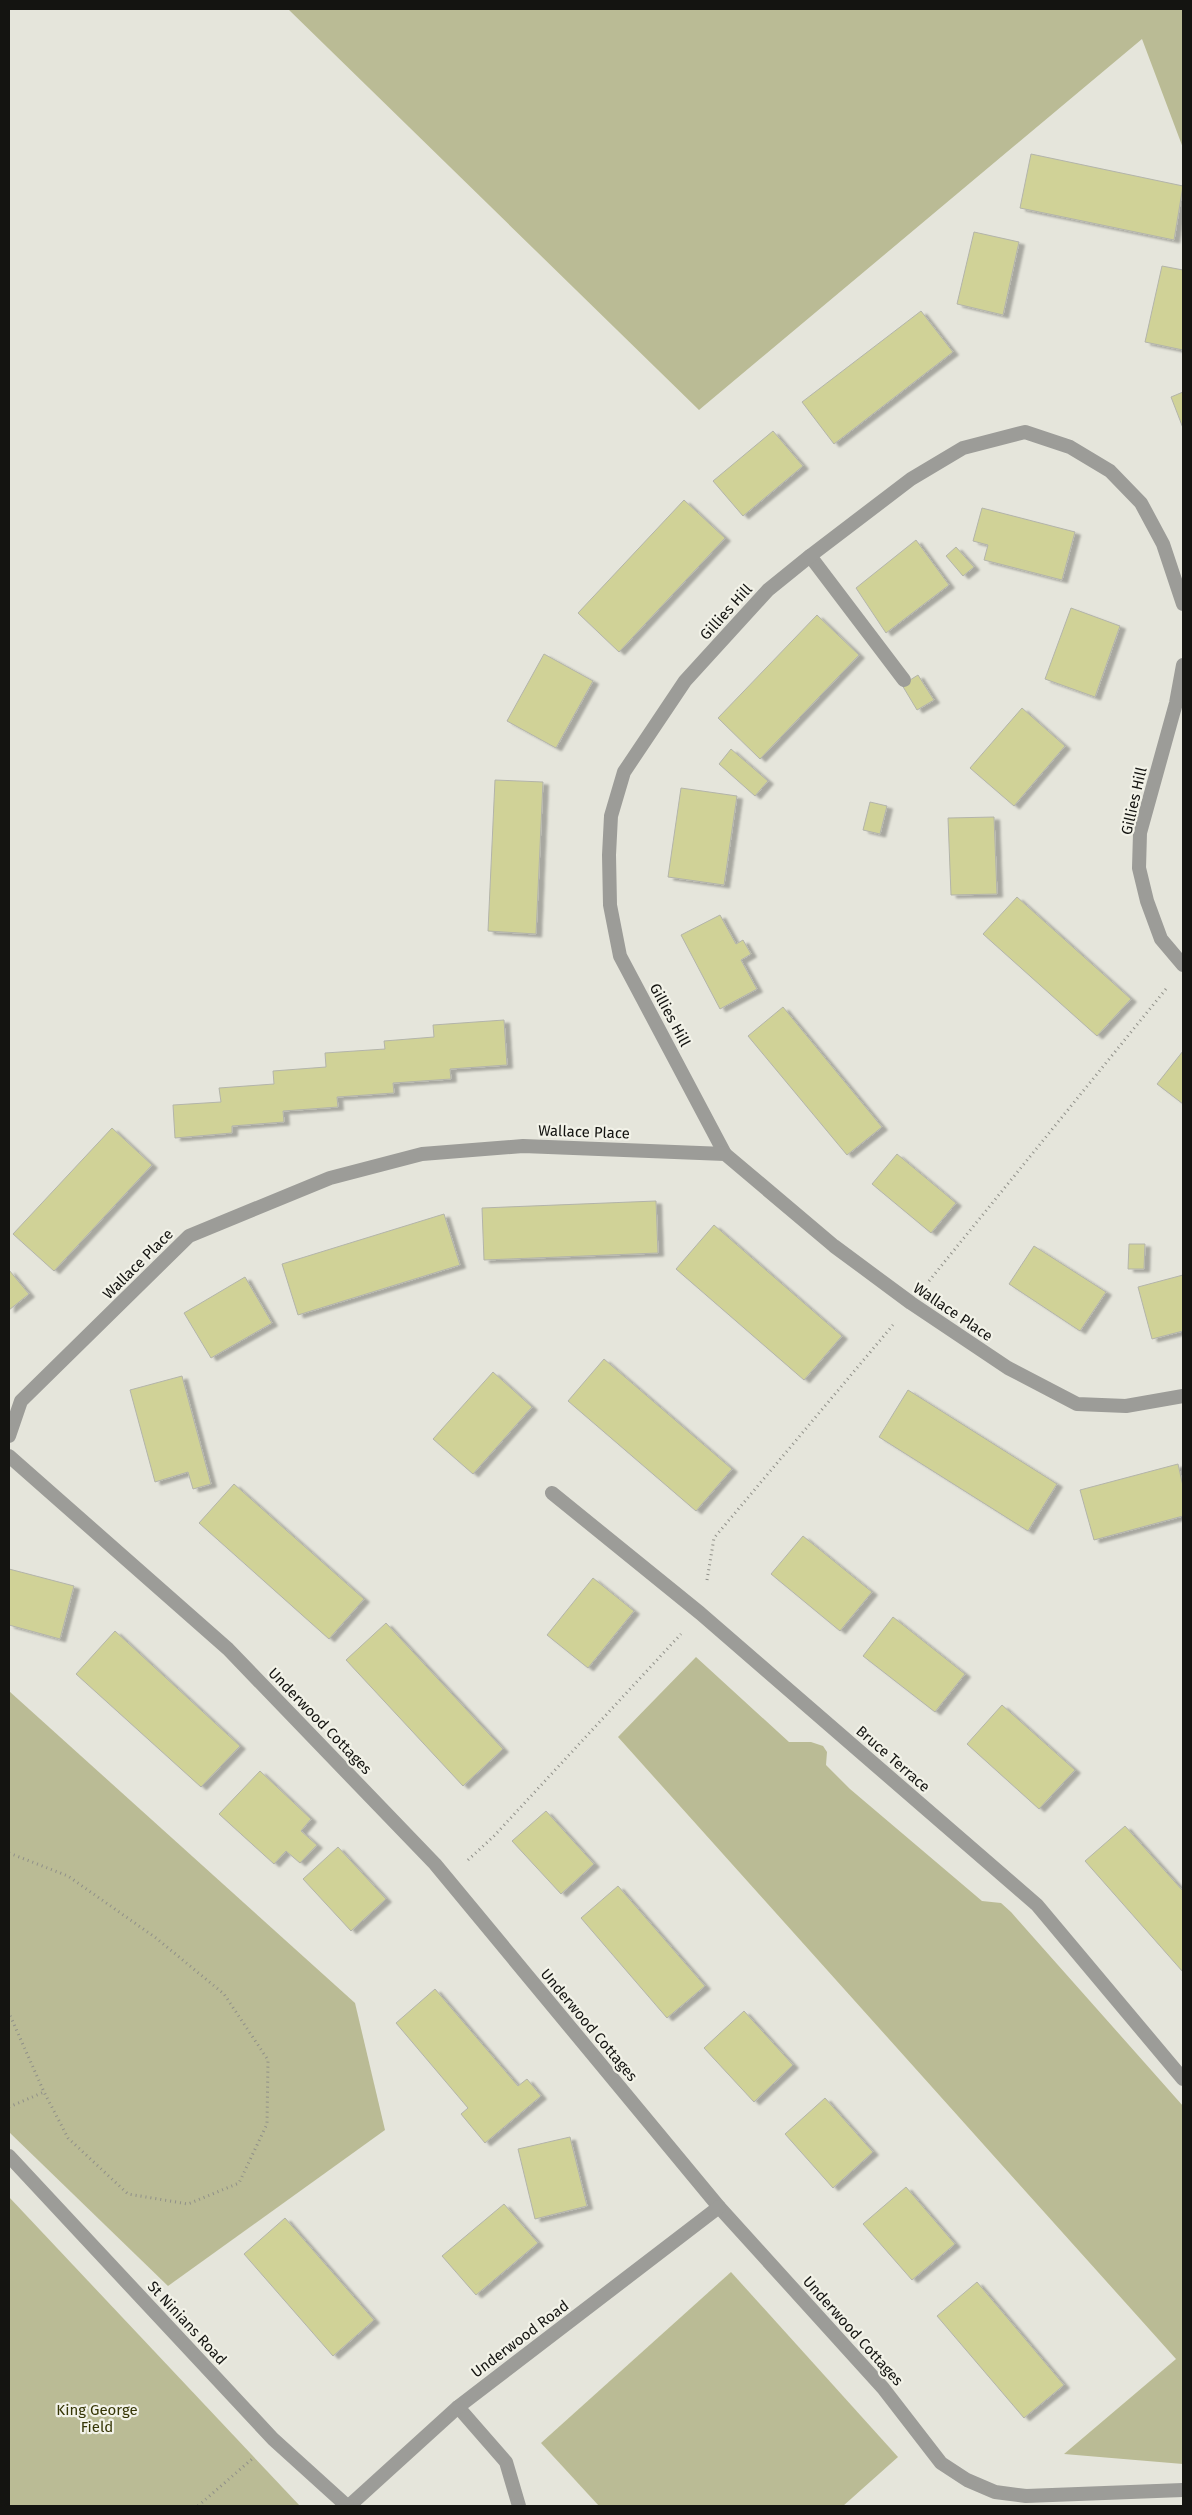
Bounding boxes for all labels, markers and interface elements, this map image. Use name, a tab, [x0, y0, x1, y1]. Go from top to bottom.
street label: Gillies Hill	[696, 580, 756, 644]
street label: Gillies Hill	[1117, 765, 1151, 837]
street label: Gillies Hill	[646, 980, 694, 1050]
street label: Wallace Place	[538, 1121, 630, 1143]
street label: Wallace Place	[99, 1225, 177, 1303]
street label: Wallace Place	[910, 1279, 996, 1345]
street label: Underwood Cottages	[264, 1664, 376, 1778]
street label: Bruce Terrace	[852, 1722, 934, 1796]
street label: Underwood Cottages	[537, 1965, 641, 2085]
street label: Underwood Cottages	[799, 2273, 907, 2389]
street label: St Ninians Road	[144, 2278, 230, 2368]
street label: Underwood Road	[468, 2296, 572, 2382]
park label: King George Field	[56, 2401, 138, 2436]

